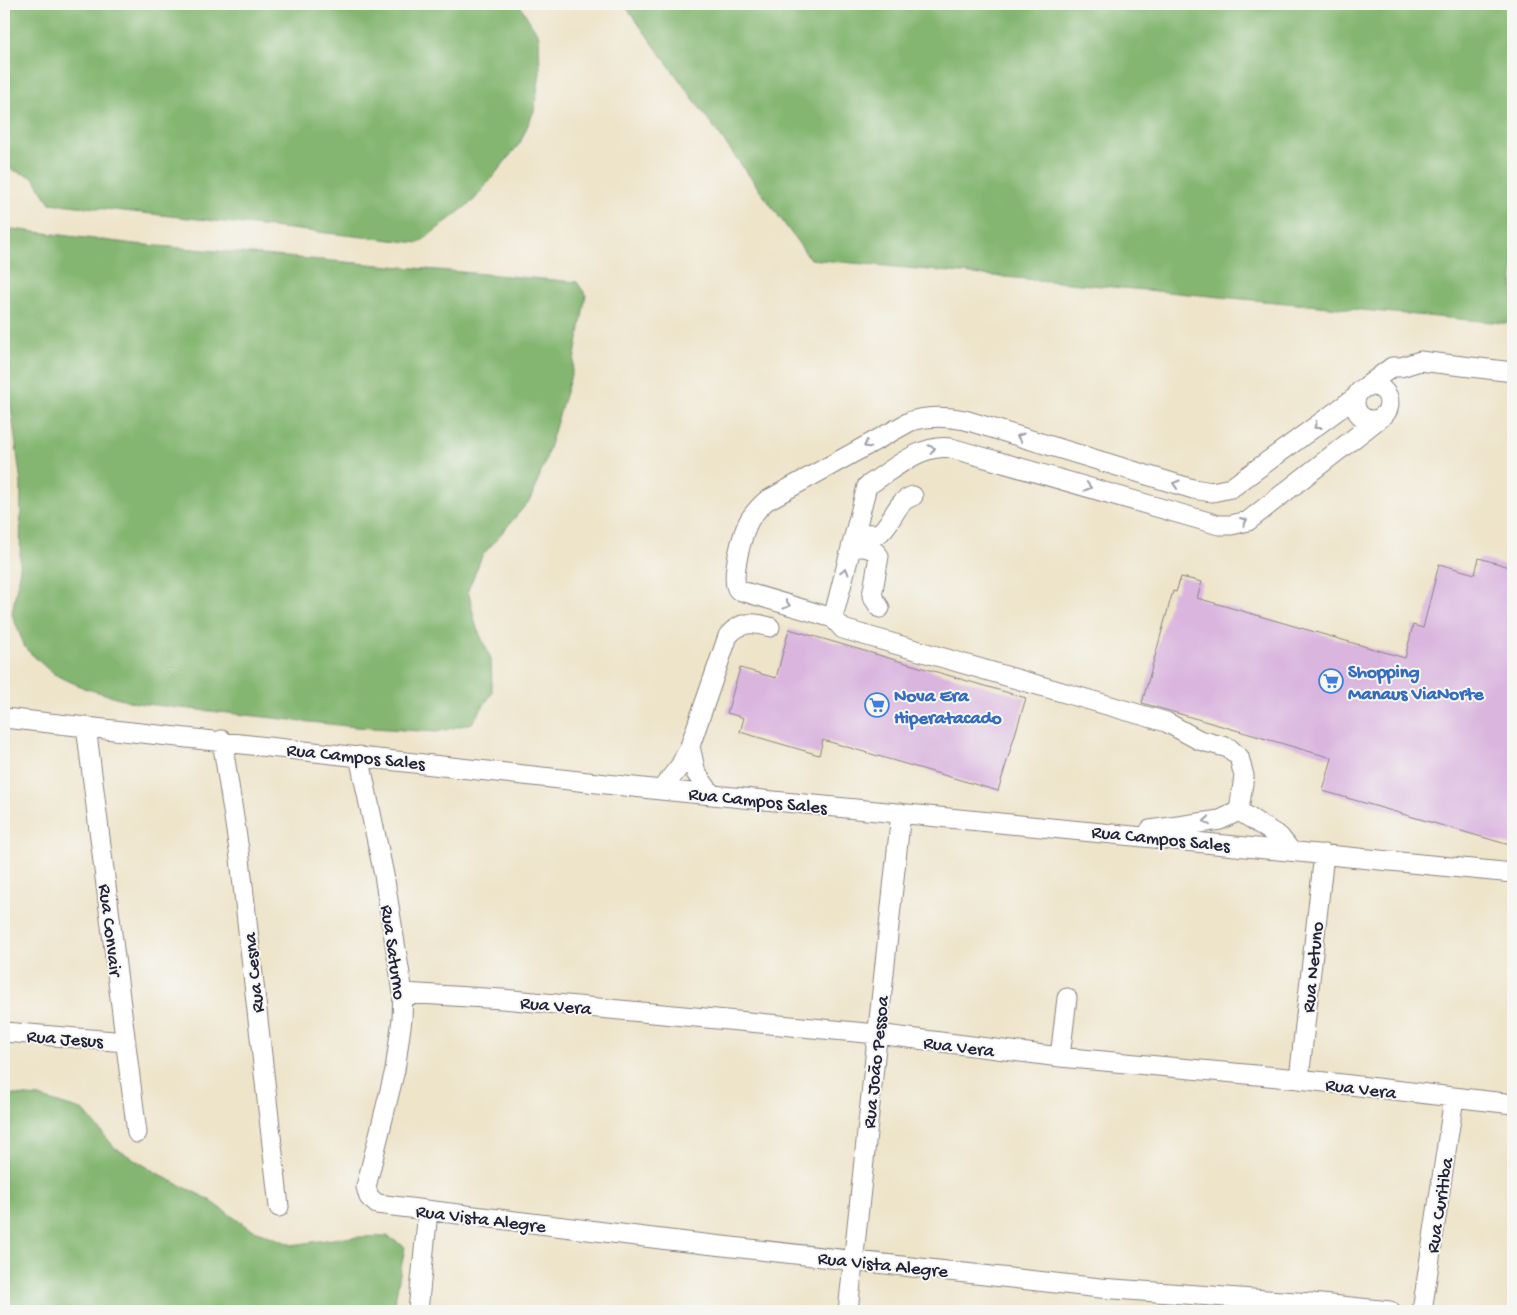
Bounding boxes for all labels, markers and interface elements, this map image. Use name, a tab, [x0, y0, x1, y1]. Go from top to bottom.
one-way arrow	[1313, 419, 1322, 429]
one-way arrow	[1017, 433, 1025, 443]
one-way arrow	[864, 439, 873, 449]
one-way arrow	[927, 444, 936, 455]
one-way arrow	[1172, 480, 1180, 490]
one-way arrow	[1083, 482, 1092, 492]
one-way arrow	[1239, 517, 1248, 527]
one-way arrow	[839, 566, 850, 575]
one-way arrow	[783, 599, 791, 609]
place label: Shopping Manaus ViaNorte	[1348, 662, 1485, 707]
supermarket icon: Shopping Manaus ViaNorte	[1318, 668, 1344, 694]
place label: Nova Era Hiperatacado	[894, 686, 1002, 731]
supermarket icon: Nova Era Hiperatacado	[864, 692, 890, 718]
street label: Rua Campos Sales	[285, 740, 427, 777]
street label: Rua Campos Sales	[687, 784, 829, 821]
one-way arrow	[1202, 816, 1210, 827]
street label: Rua Campos Sales	[1090, 822, 1232, 859]
street label: Rua Convair	[91, 883, 126, 980]
street label: Rua Saturno	[373, 904, 410, 1002]
street label: Rua Netuno	[1298, 920, 1331, 1014]
street label: Rua Cesna	[240, 930, 271, 1014]
street label: Rua Vera	[519, 993, 594, 1022]
street label: Rua João Pessoa	[859, 993, 896, 1130]
street label: Rua Jesus	[26, 1026, 105, 1055]
street label: Rua Vera	[922, 1033, 997, 1064]
street label: Rua Vera	[1324, 1075, 1399, 1106]
street label: Rua Curitiba	[1423, 1155, 1461, 1255]
street label: Rua Vista Alegre	[414, 1201, 547, 1240]
street label: Rua Vista Alegre	[816, 1248, 949, 1285]

